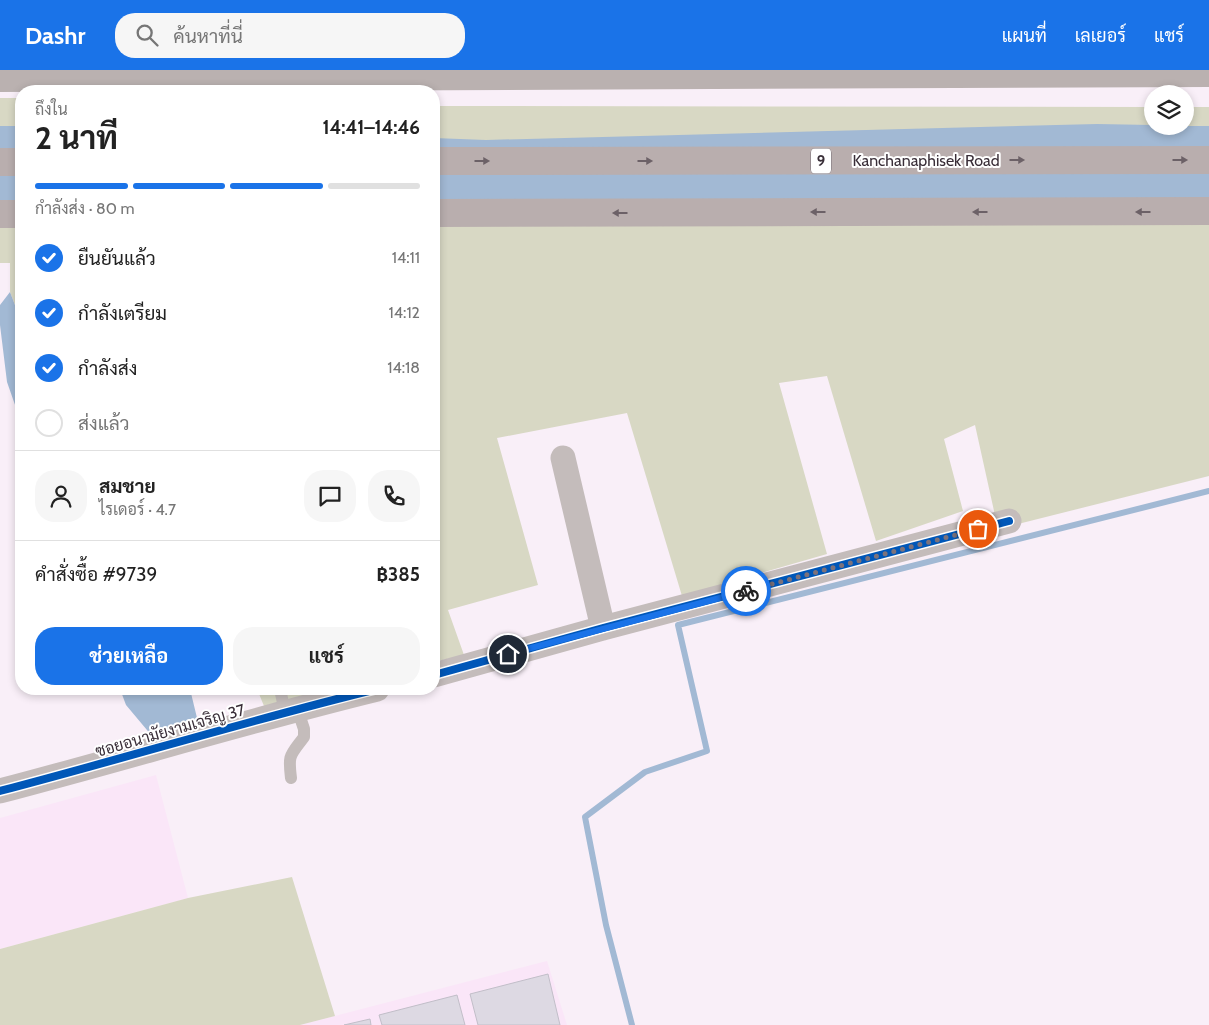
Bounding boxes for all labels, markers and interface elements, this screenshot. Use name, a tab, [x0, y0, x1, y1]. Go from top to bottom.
search box	[115, 13, 465, 58]
text: Dashr	[25, 21, 85, 50]
icon: search	[133, 21, 161, 49]
text: ค้นหาที่นี่	[173, 25, 243, 48]
text: แผนที่	[1002, 25, 1047, 47]
text: เลเยอร์	[1075, 25, 1126, 47]
text: แชร์	[1154, 25, 1184, 47]
map controls	[1144, 85, 1194, 135]
button: layers	[1144, 85, 1194, 135]
text: ถึงใน	[35, 100, 68, 119]
text: 14:41–14:46	[323, 116, 420, 139]
text: 2 นาที	[35, 118, 118, 157]
road number: 9	[811, 148, 831, 174]
street label: Kanchanaphisek Road	[852, 151, 1000, 170]
one-way arrow	[1010, 156, 1026, 164]
one-way arrow	[1172, 156, 1188, 164]
one-way arrow	[475, 157, 491, 165]
one-way arrow	[637, 157, 653, 165]
text: กำลังส่ง · 80 m	[35, 199, 135, 218]
one-way arrow	[810, 208, 826, 216]
one-way arrow	[972, 208, 988, 216]
one-way arrow	[1135, 208, 1151, 216]
one-way arrow	[612, 209, 628, 217]
icon: check	[35, 244, 63, 272]
text: ยืนยันแล้ว	[78, 247, 156, 270]
text: 14:11	[392, 248, 420, 267]
icon: check	[35, 299, 63, 327]
text: กำลังเตรียม	[78, 302, 167, 325]
text: 14:12	[389, 303, 420, 322]
icon: check	[35, 354, 63, 382]
text: กำลังส่ง	[78, 357, 137, 380]
text: 14:18	[387, 358, 420, 377]
text: ส่งแล้ว	[78, 412, 129, 435]
button: person	[35, 470, 87, 522]
button: chat	[304, 470, 356, 522]
button: phone	[368, 470, 420, 522]
text: สมชาย	[99, 475, 156, 498]
text: ไรเดอร์ · 4.7	[99, 500, 176, 519]
pin	[957, 508, 999, 550]
icon: bag	[964, 515, 992, 543]
text: คำสั่งซื้อ #9739	[35, 563, 157, 586]
text: ฿385	[377, 563, 420, 586]
courier	[721, 566, 771, 616]
icon: bike	[732, 577, 760, 605]
button: ช่วยเหลือ	[35, 627, 223, 685]
button: แชร์	[233, 627, 420, 685]
pin	[487, 633, 529, 675]
icon: home	[494, 640, 522, 668]
street label: ซอยอนามัยงามเจริญ 37	[93, 699, 247, 761]

